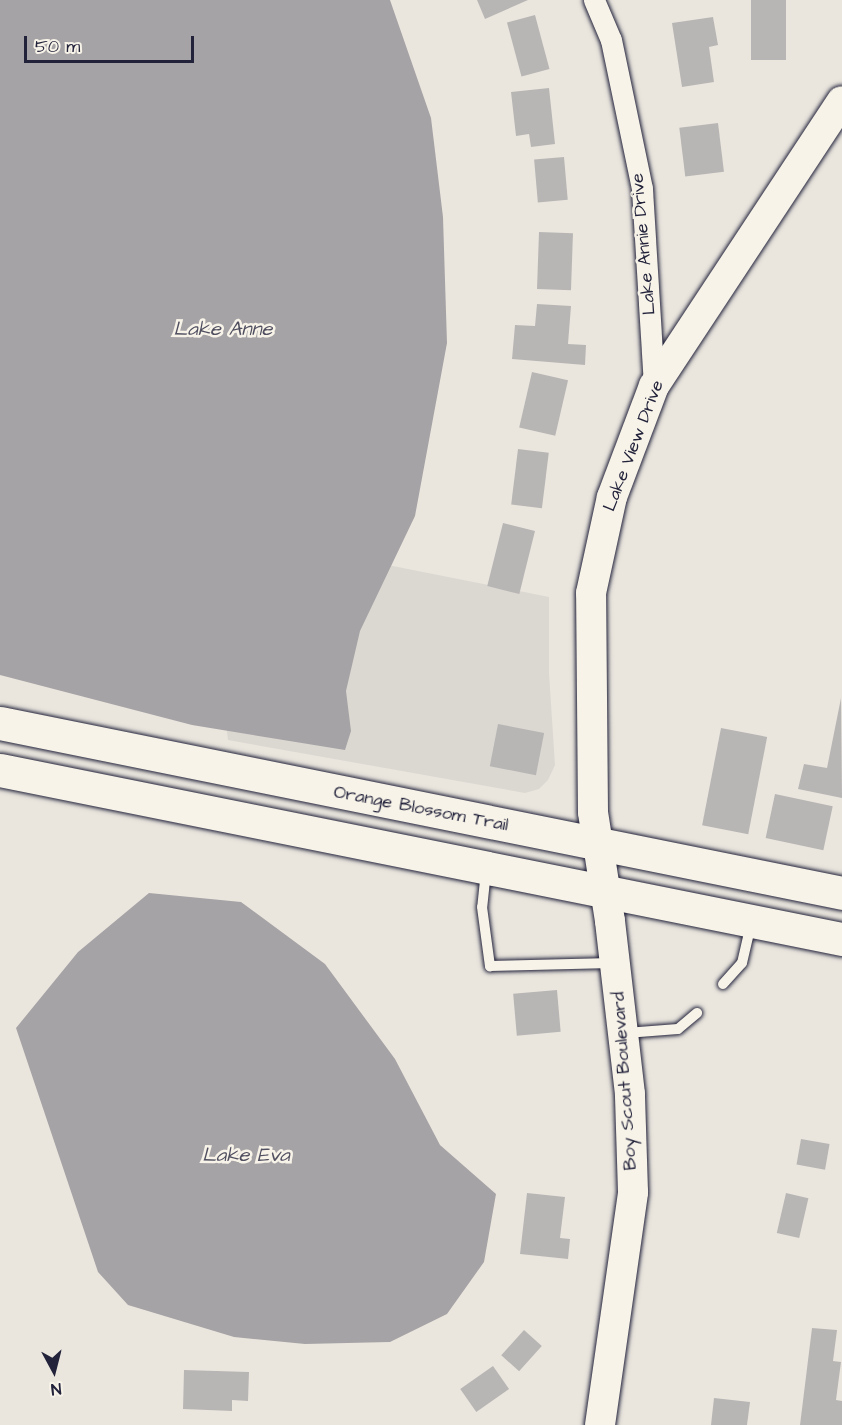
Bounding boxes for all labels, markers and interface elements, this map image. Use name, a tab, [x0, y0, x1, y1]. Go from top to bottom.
scale bar	[27, 24, 196, 62]
text: 50 m	[35, 34, 80, 59]
street label: Lake Annie Drive	[627, 172, 661, 316]
water label: Lake Anne	[174, 317, 272, 341]
street label: Lake View Drive	[599, 377, 669, 515]
street label: Orange Blossom Trail	[332, 781, 510, 837]
street label: Boy Scout Boulevard	[608, 991, 642, 1171]
water label: Lake Eva	[202, 1143, 290, 1167]
north arrow	[24, 1341, 84, 1401]
text: N	[50, 1377, 63, 1400]

